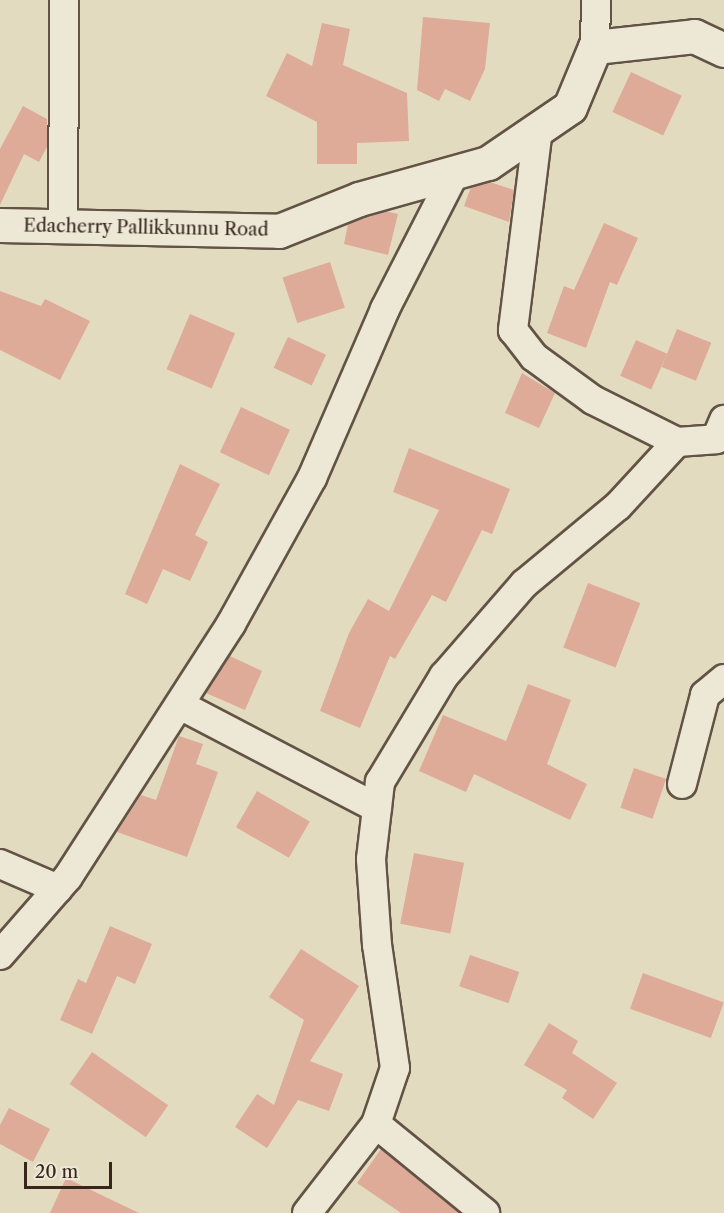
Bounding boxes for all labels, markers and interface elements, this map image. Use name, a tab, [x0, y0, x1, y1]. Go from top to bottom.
street label: Edacherry Pallikkunnu Road	[23, 215, 269, 241]
scale bar	[27, 1150, 116, 1188]
text: 20 m	[35, 1161, 78, 1183]

